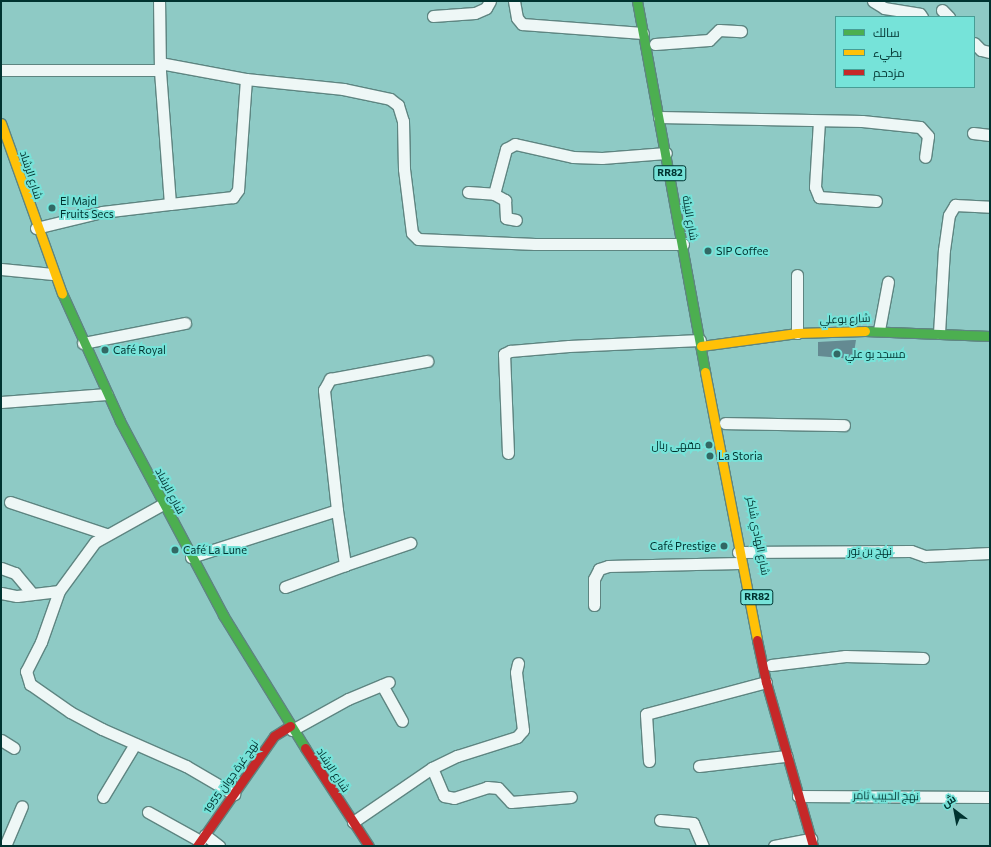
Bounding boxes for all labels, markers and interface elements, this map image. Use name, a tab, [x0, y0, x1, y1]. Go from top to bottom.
legend	[835, 16, 975, 88]
text: سالك	[873, 25, 900, 39]
text: بطيء	[873, 45, 902, 59]
text: مزدحم	[873, 65, 905, 79]
street label: شارع الرشاد	[17, 149, 45, 201]
road number: RR82	[653, 165, 687, 181]
street label: شارع البيئة	[680, 194, 700, 242]
place label: El Majd Fruits Secs	[60, 195, 114, 221]
marker: El Majd Fruits Secs	[47, 203, 57, 213]
place label: SIP Coffee	[716, 244, 768, 258]
marker: SIP Coffee	[703, 246, 713, 256]
street label: شارع بوعلي	[819, 312, 871, 326]
place label: Café Royal	[113, 343, 166, 357]
marker: Café Royal	[100, 345, 110, 355]
place label: مسجد بو علي	[845, 347, 906, 361]
marker: مسجد بو علي	[832, 349, 842, 359]
place label: مقهى ربال	[651, 438, 701, 452]
marker: مقهى ربال	[704, 440, 714, 450]
place label: La Storia	[718, 449, 762, 463]
marker: La Storia	[705, 451, 715, 461]
street label: شارع الرشاد	[152, 466, 188, 516]
street label: شارع الهادي شاكر	[744, 496, 772, 576]
place label: Café Prestige	[650, 539, 716, 553]
marker: Café Prestige	[719, 541, 729, 551]
place label: Café La Lune	[183, 543, 247, 557]
street label: نهج بن نور	[848, 544, 892, 558]
marker: Café La Lune	[170, 545, 180, 555]
road number: RR82	[740, 589, 774, 605]
street label: نهج غرة جوان 1955	[201, 738, 261, 816]
street label: شارع الرشاد	[314, 745, 352, 795]
street label: نهج الحبيب ثامر	[853, 789, 919, 803]
north arrow	[935, 791, 975, 831]
text: ش	[939, 791, 958, 810]

